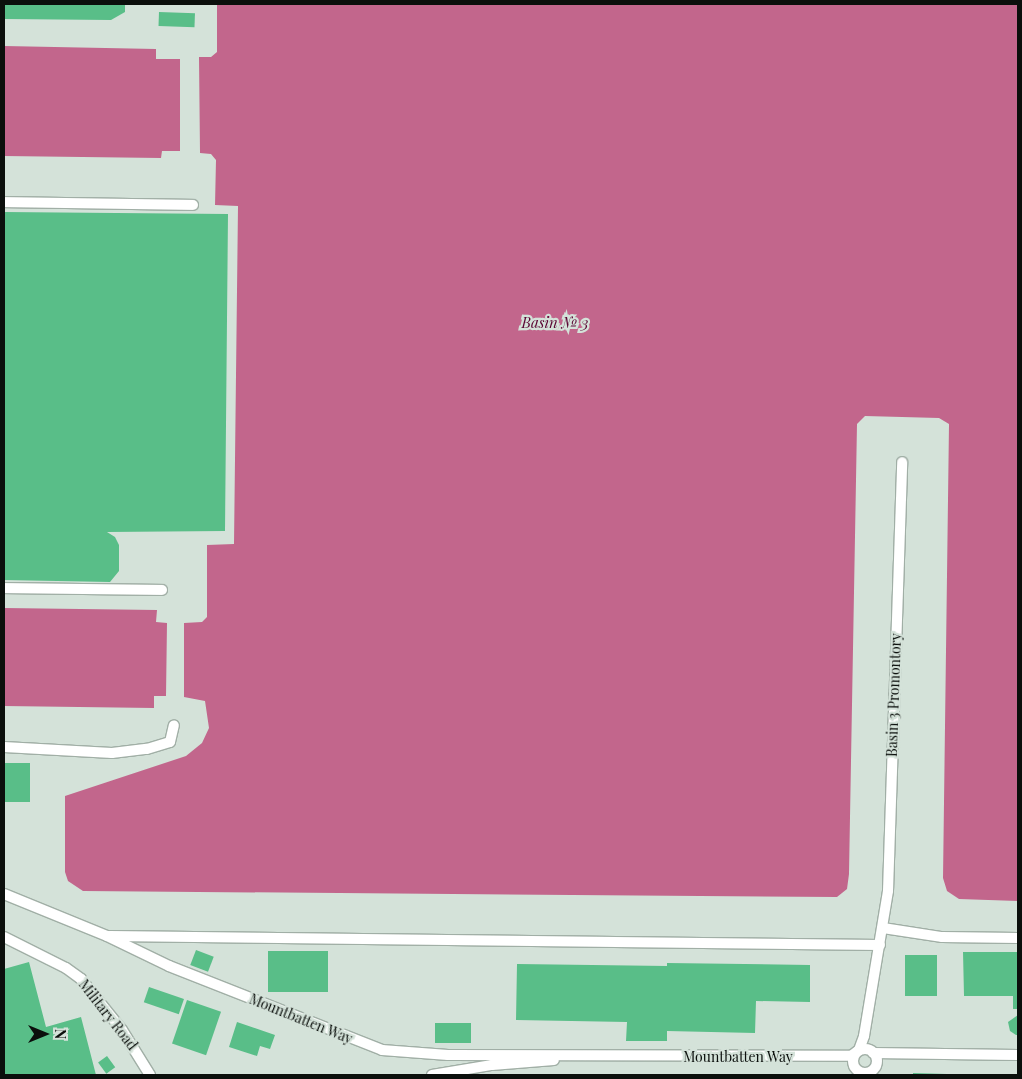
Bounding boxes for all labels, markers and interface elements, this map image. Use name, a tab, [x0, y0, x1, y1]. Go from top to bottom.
water label: Basin № 3	[522, 314, 588, 332]
street label: Basin 3 Promontory	[883, 633, 905, 757]
street label: Military Road	[75, 976, 141, 1054]
street label: Mountbatten Way	[247, 991, 355, 1047]
north arrow	[20, 1009, 70, 1059]
text: N	[51, 1029, 70, 1039]
street label: Mountbatten Way	[683, 1049, 793, 1065]

